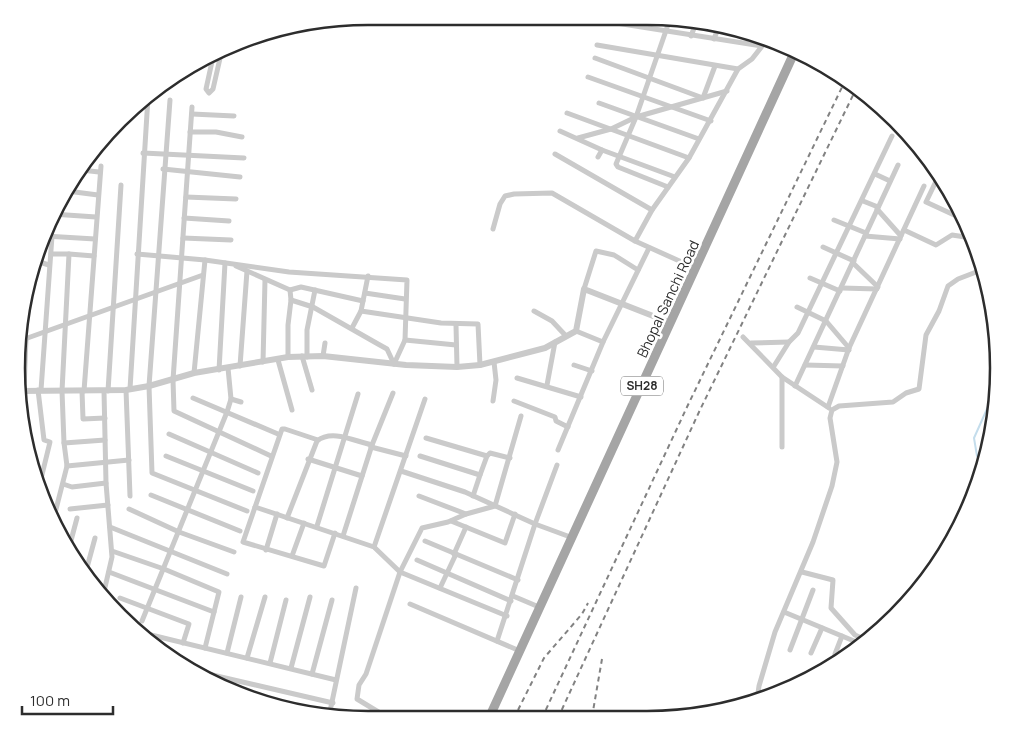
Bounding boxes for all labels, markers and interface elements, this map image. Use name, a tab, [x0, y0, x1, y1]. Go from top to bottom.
street label: Bhopal Sanchi Road	[632, 237, 703, 360]
road number: SH28	[621, 376, 663, 396]
scale bar	[22, 684, 114, 716]
text: 100 m	[30, 690, 70, 711]

